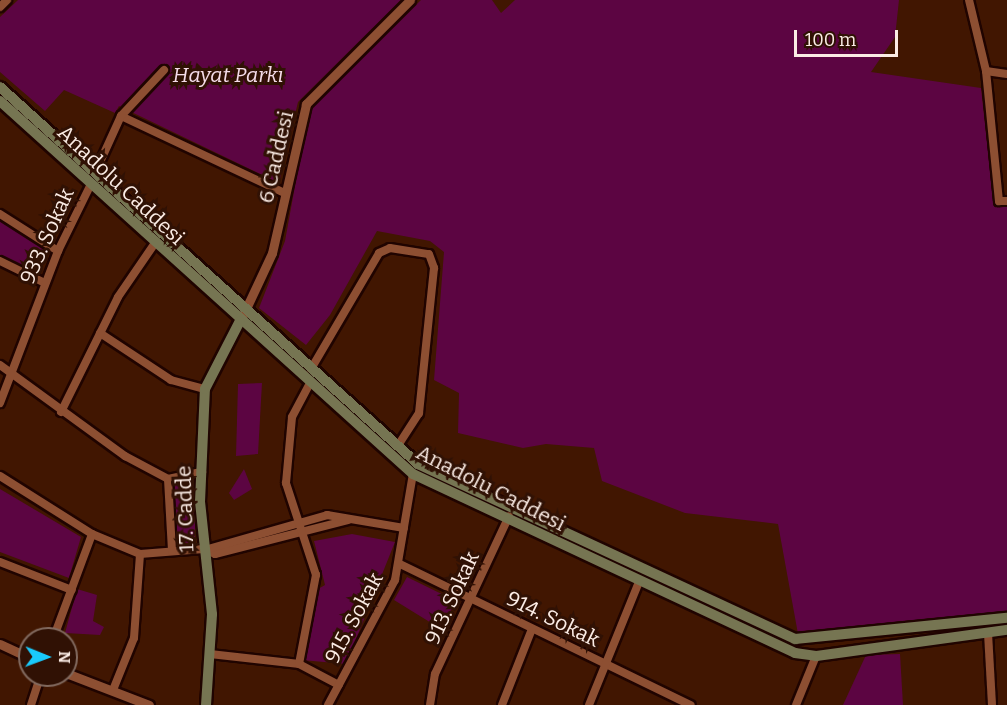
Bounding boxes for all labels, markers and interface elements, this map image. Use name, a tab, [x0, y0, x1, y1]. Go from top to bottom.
scale bar	[797, 18, 900, 56]
text: 100 m	[805, 29, 856, 51]
park label: Hayat Parkı	[173, 62, 283, 88]
street label: 6 Caddesi	[253, 108, 299, 206]
street label: Anadolu Caddesi	[52, 120, 190, 250]
street label: 933. Sokak	[15, 184, 79, 288]
street label: Anadolu Caddesi	[412, 439, 570, 537]
street label: 17. Cadde	[171, 465, 199, 553]
street label: 913. Sokak	[420, 548, 484, 648]
street label: 915. Sokak	[320, 568, 388, 668]
street label: 914. Sokak	[502, 586, 604, 652]
north arrow	[18, 627, 78, 687]
text: N	[55, 651, 74, 664]

